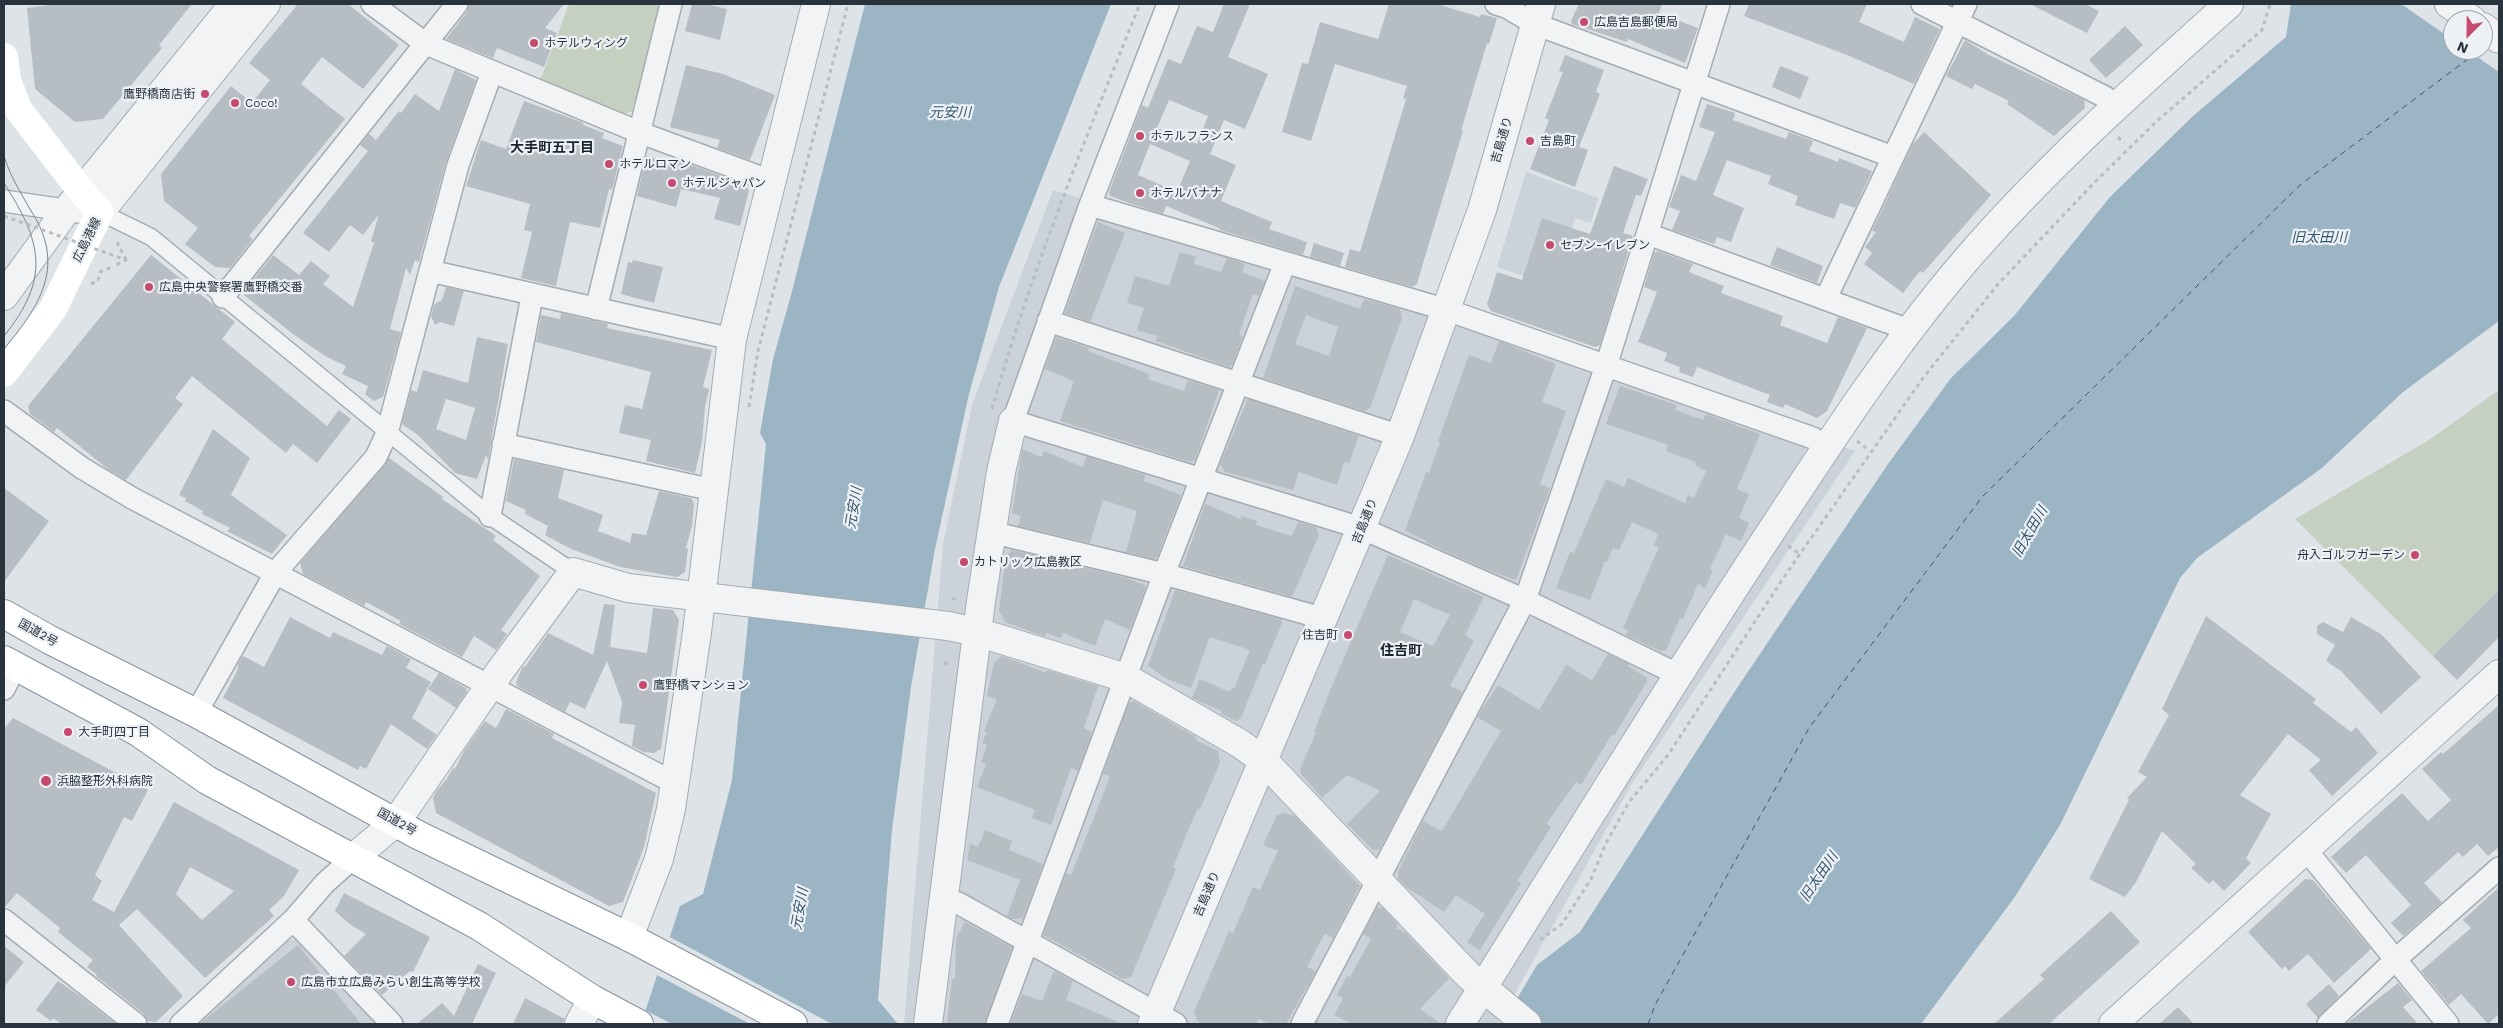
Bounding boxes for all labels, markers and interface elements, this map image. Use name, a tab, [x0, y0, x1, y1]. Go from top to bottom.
north arrow	[2443, 10, 2493, 60]
place label: 広島吉島郵便局	[1594, 15, 1678, 29]
marker: 広島吉島郵便局	[1578, 16, 1590, 28]
place label: ホテルウィング	[544, 36, 628, 50]
marker: ホテルウィング	[528, 37, 540, 49]
text: N	[2455, 38, 2470, 57]
place label: 鷹野橋商店街	[123, 87, 195, 101]
marker: 鷹野橋商店街	[199, 88, 211, 100]
place label: Coco!	[245, 96, 278, 110]
marker: Coco!	[229, 97, 241, 109]
water label: 元安川	[929, 105, 971, 121]
street label: 吉島通り	[1488, 115, 1516, 165]
place label: ホテルフランス	[1150, 129, 1234, 143]
marker: ホテルフランス	[1134, 130, 1146, 142]
place label: 吉島町	[1540, 134, 1576, 148]
marker: 吉島町	[1524, 135, 1536, 147]
district label: 大手町五丁目	[510, 140, 594, 156]
place label: ホテルロマン	[619, 157, 691, 171]
marker: ホテルロマン	[603, 158, 615, 170]
place label: ホテルジャパン	[682, 176, 766, 190]
marker: ホテルジャパン	[666, 177, 678, 189]
place label: ホテルバナナ	[1150, 186, 1222, 200]
marker: ホテルバナナ	[1134, 187, 1146, 199]
street label: 広島港線	[70, 215, 104, 265]
water label: 旧太田川	[2291, 230, 2347, 246]
place label: セブン-イレブン	[1560, 238, 1650, 252]
marker: セブン-イレブン	[1544, 239, 1556, 251]
place label: 広島中央警察署鷹野橋交番	[159, 280, 303, 294]
marker: 広島中央警察署鷹野橋交番	[143, 281, 155, 293]
water label: 元安川	[842, 486, 866, 530]
street label: 吉島通り	[1349, 496, 1381, 546]
water label: 旧太田川	[2009, 504, 2051, 560]
place label: 舟入ゴルフガーデン	[2297, 548, 2405, 562]
marker: 舟入ゴルフガーデン	[2409, 549, 2421, 561]
place label: カトリック広島教区	[974, 555, 1082, 569]
marker: カトリック広島教区	[958, 556, 970, 568]
street label: 国道2号	[16, 616, 60, 650]
place label: 住吉町	[1302, 628, 1338, 642]
marker: 住吉町	[1342, 629, 1354, 641]
district label: 住吉町	[1380, 643, 1422, 659]
place label: 鷹野橋マンション	[653, 678, 749, 692]
marker: 鷹野橋マンション	[637, 679, 649, 691]
place label: 大手町四丁目	[78, 725, 150, 739]
marker: 大手町四丁目	[62, 726, 74, 738]
marker: 浜脇整形外科病院	[39, 774, 53, 788]
place label: 浜脇整形外科病院	[57, 774, 153, 788]
street label: 国道2号	[375, 805, 419, 839]
water label: 旧太田川	[1796, 849, 1842, 905]
street label: 吉島通り	[1191, 869, 1223, 919]
water label: 元安川	[788, 887, 812, 931]
place label: 広島市立広島みらい創生高等学校	[301, 975, 481, 989]
marker: 広島市立広島みらい創生高等学校	[285, 976, 297, 988]

